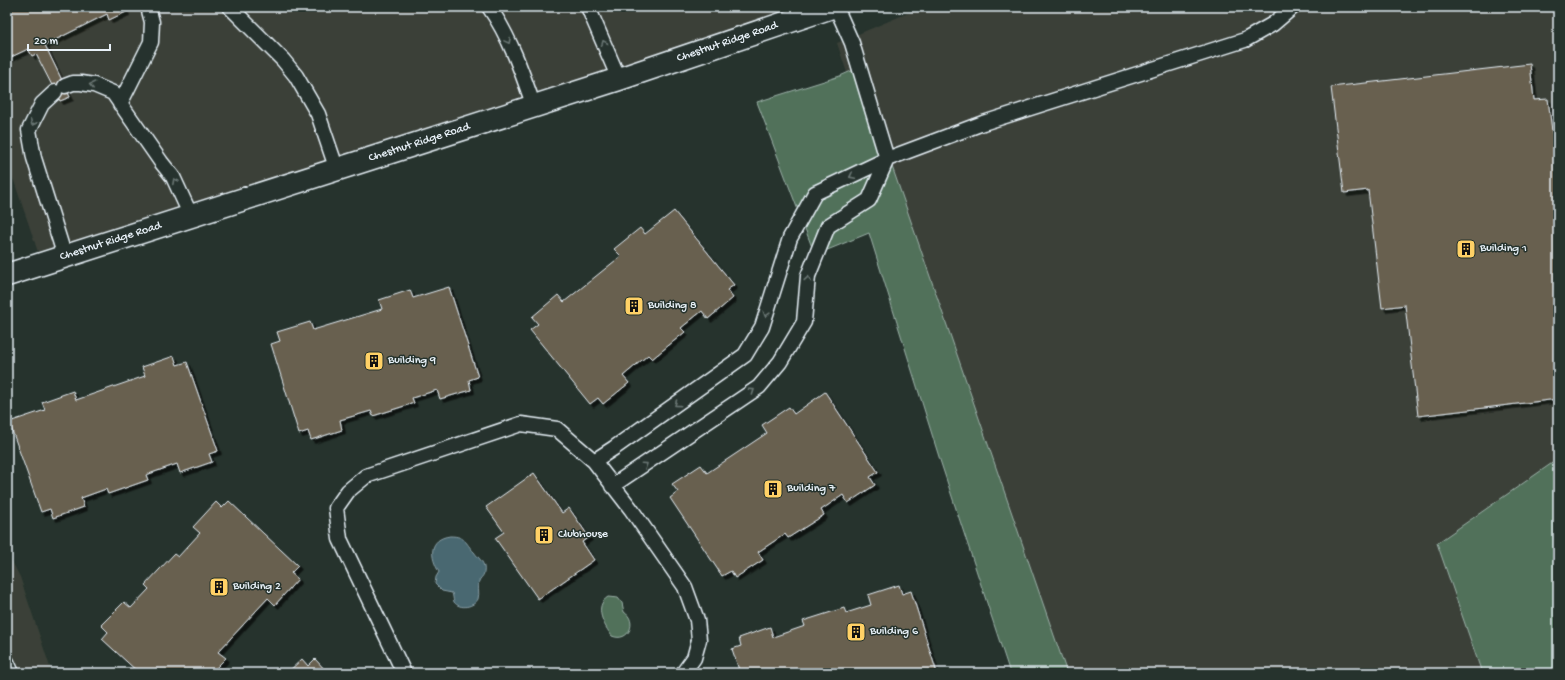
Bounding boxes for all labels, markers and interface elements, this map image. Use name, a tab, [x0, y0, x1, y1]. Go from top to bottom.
street label: Chestnut Ridge Road	[675, 19, 781, 66]
scale bar	[28, 26, 110, 52]
text: 20 m	[34, 35, 59, 49]
one-way arrow	[503, 37, 511, 44]
one-way arrow	[601, 40, 609, 48]
one-way arrow	[89, 82, 95, 90]
one-way arrow	[30, 118, 38, 126]
street label: Chestnut Ridge Road	[367, 120, 473, 166]
one-way arrow	[849, 171, 856, 179]
one-way arrow	[172, 178, 180, 185]
street label: Chestnut Ridge Road	[58, 219, 164, 265]
building icon: Building 1	[1455, 238, 1477, 260]
place label: Building 1	[1479, 242, 1527, 256]
one-way arrow	[804, 276, 812, 282]
building icon: Building 8	[623, 295, 645, 317]
place label: Building 8	[647, 299, 697, 313]
one-way arrow	[763, 311, 771, 318]
building icon: Building 9	[363, 350, 385, 372]
place label: Building 9	[387, 354, 436, 368]
one-way arrow	[748, 389, 755, 396]
one-way arrow	[674, 399, 681, 406]
one-way arrow	[641, 463, 648, 470]
building icon: Building 7	[762, 478, 784, 500]
place label: Building 7	[786, 482, 836, 496]
building icon: Clubhouse	[533, 524, 555, 546]
place label: Clubhouse	[558, 528, 609, 542]
building icon: Building 2	[208, 576, 230, 598]
place label: Building 2	[232, 580, 281, 594]
building icon: Building 6	[845, 621, 867, 643]
place label: Building 6	[869, 625, 919, 639]

